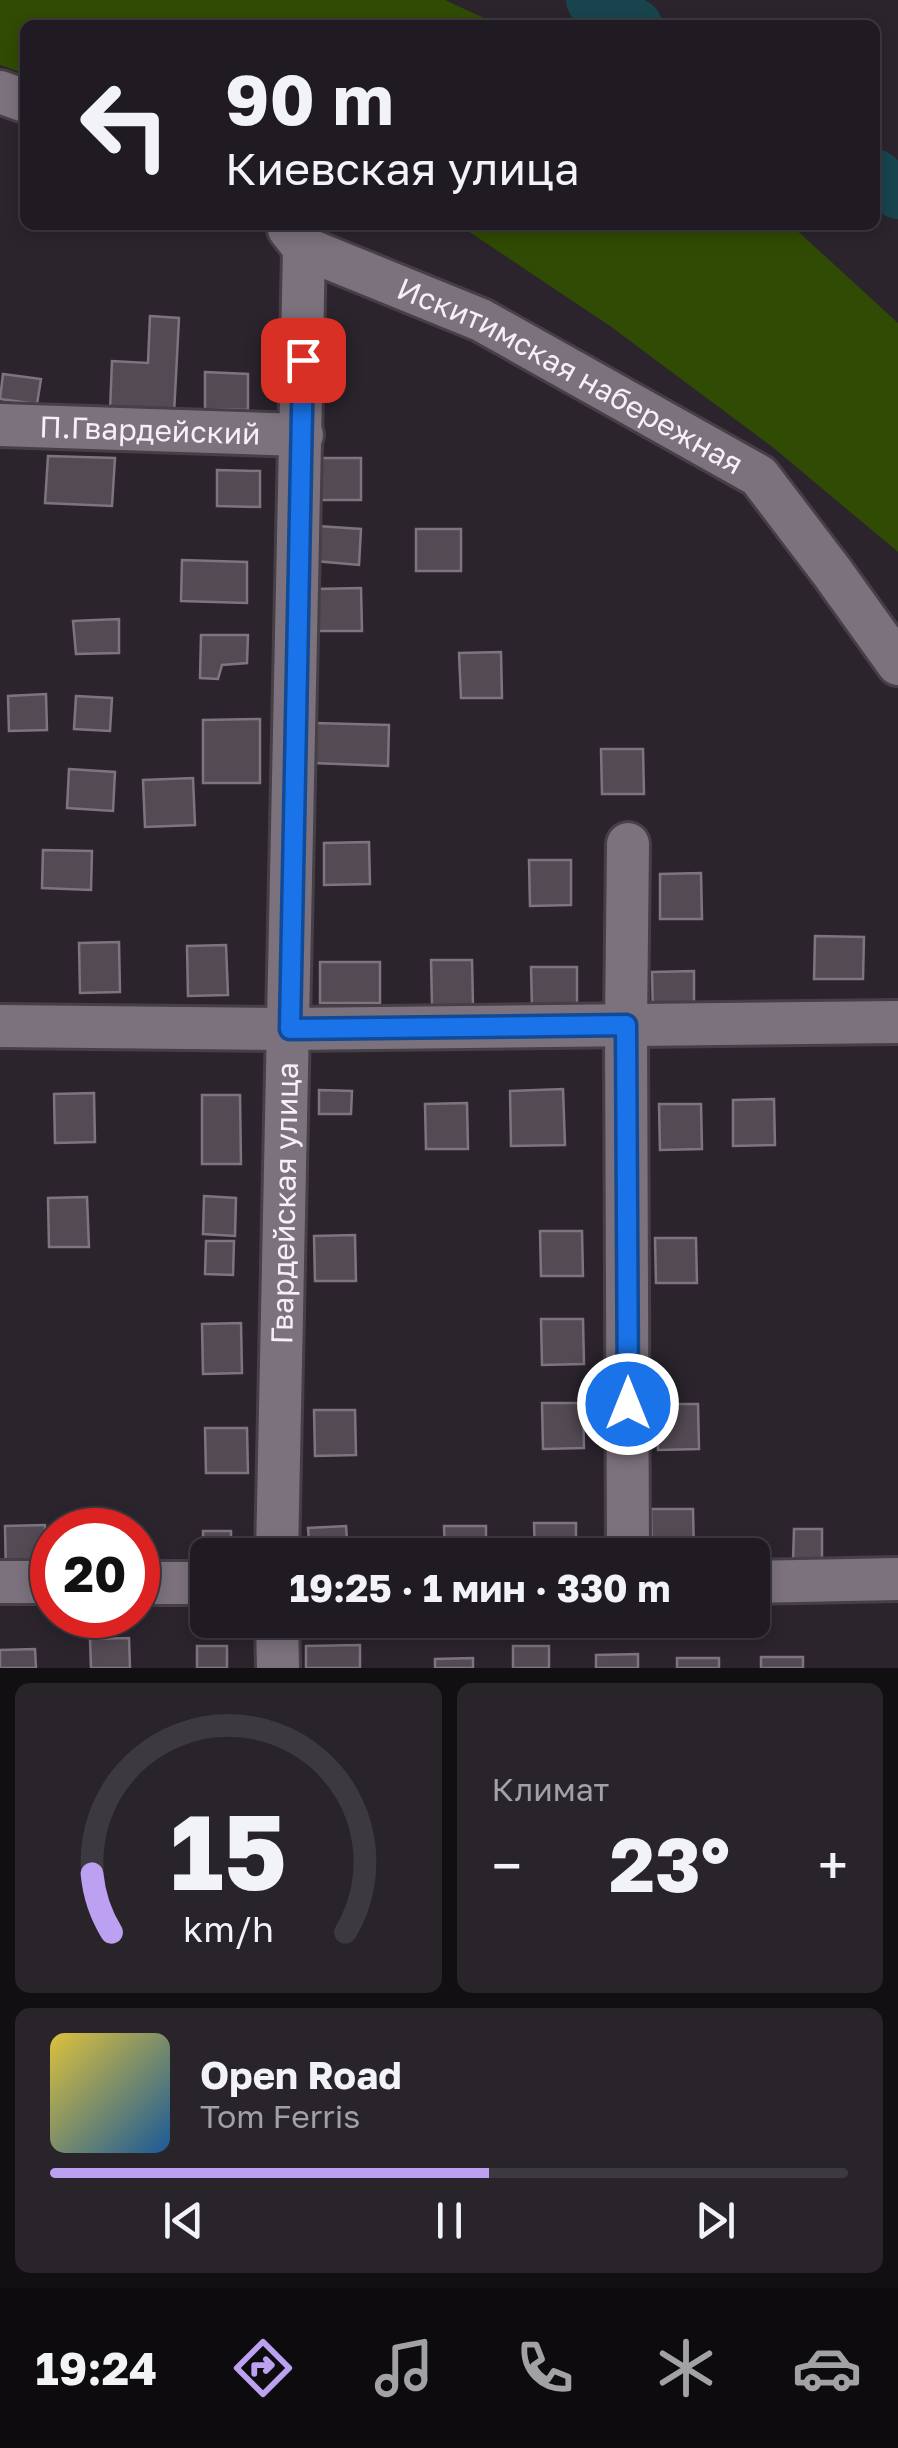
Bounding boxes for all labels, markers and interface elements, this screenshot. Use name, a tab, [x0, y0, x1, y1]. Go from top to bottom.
text: 90 m	[225, 56, 394, 140]
icon: left	[60, 60, 190, 190]
text: Киевская улица	[225, 141, 580, 195]
street label: Искитимская набережная	[392, 270, 750, 481]
pin	[261, 318, 346, 403]
icon: arrive	[276, 333, 331, 388]
street label: П.Гвардейский	[39, 408, 261, 452]
street label: Гвардейская улица	[263, 1062, 305, 1345]
position arrow	[576, 1352, 680, 1456]
speed limit sign: 20	[30, 1508, 160, 1638]
text: 19:25 · 1 мин · 330 m	[289, 1565, 671, 1610]
text: Климат	[492, 1770, 609, 1808]
text: 15	[170, 1788, 287, 1913]
text: 23°	[609, 1818, 730, 1909]
text: −	[492, 1832, 522, 1898]
text: +	[818, 1832, 848, 1898]
text: km/h	[183, 1907, 274, 1950]
text: Open Road	[200, 2052, 402, 2097]
text: Tom Ferris	[200, 2097, 360, 2135]
icon: previous	[156, 2193, 211, 2248]
icon: pause	[422, 2193, 477, 2248]
icon: next	[688, 2193, 743, 2248]
icon: directions	[228, 2333, 298, 2403]
icon: music	[369, 2333, 439, 2403]
icon: phone	[510, 2333, 580, 2403]
icon: climate	[651, 2333, 721, 2403]
icon: car	[792, 2333, 862, 2403]
text: 19:24	[36, 2341, 157, 2395]

